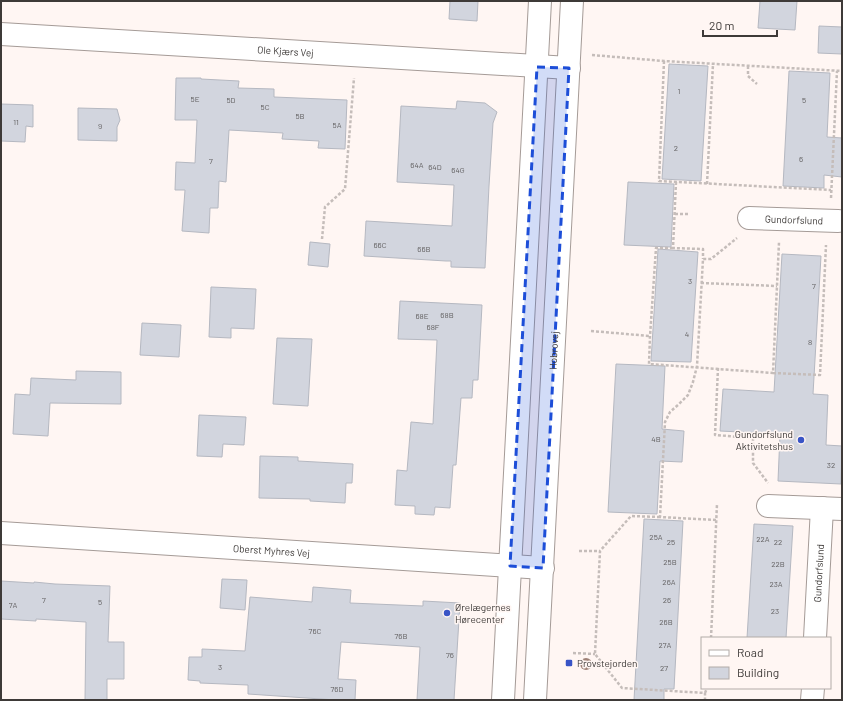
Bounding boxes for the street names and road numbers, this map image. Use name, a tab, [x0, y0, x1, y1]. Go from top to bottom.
street label: Ole Kjærs Vej	[257, 43, 314, 59]
street label: Gundorfslund	[765, 213, 823, 226]
street label: Hobrovej	[546, 331, 561, 370]
street label: Oberst Myhres Vej	[233, 542, 310, 559]
street label: Gundorfslund	[811, 544, 826, 602]

